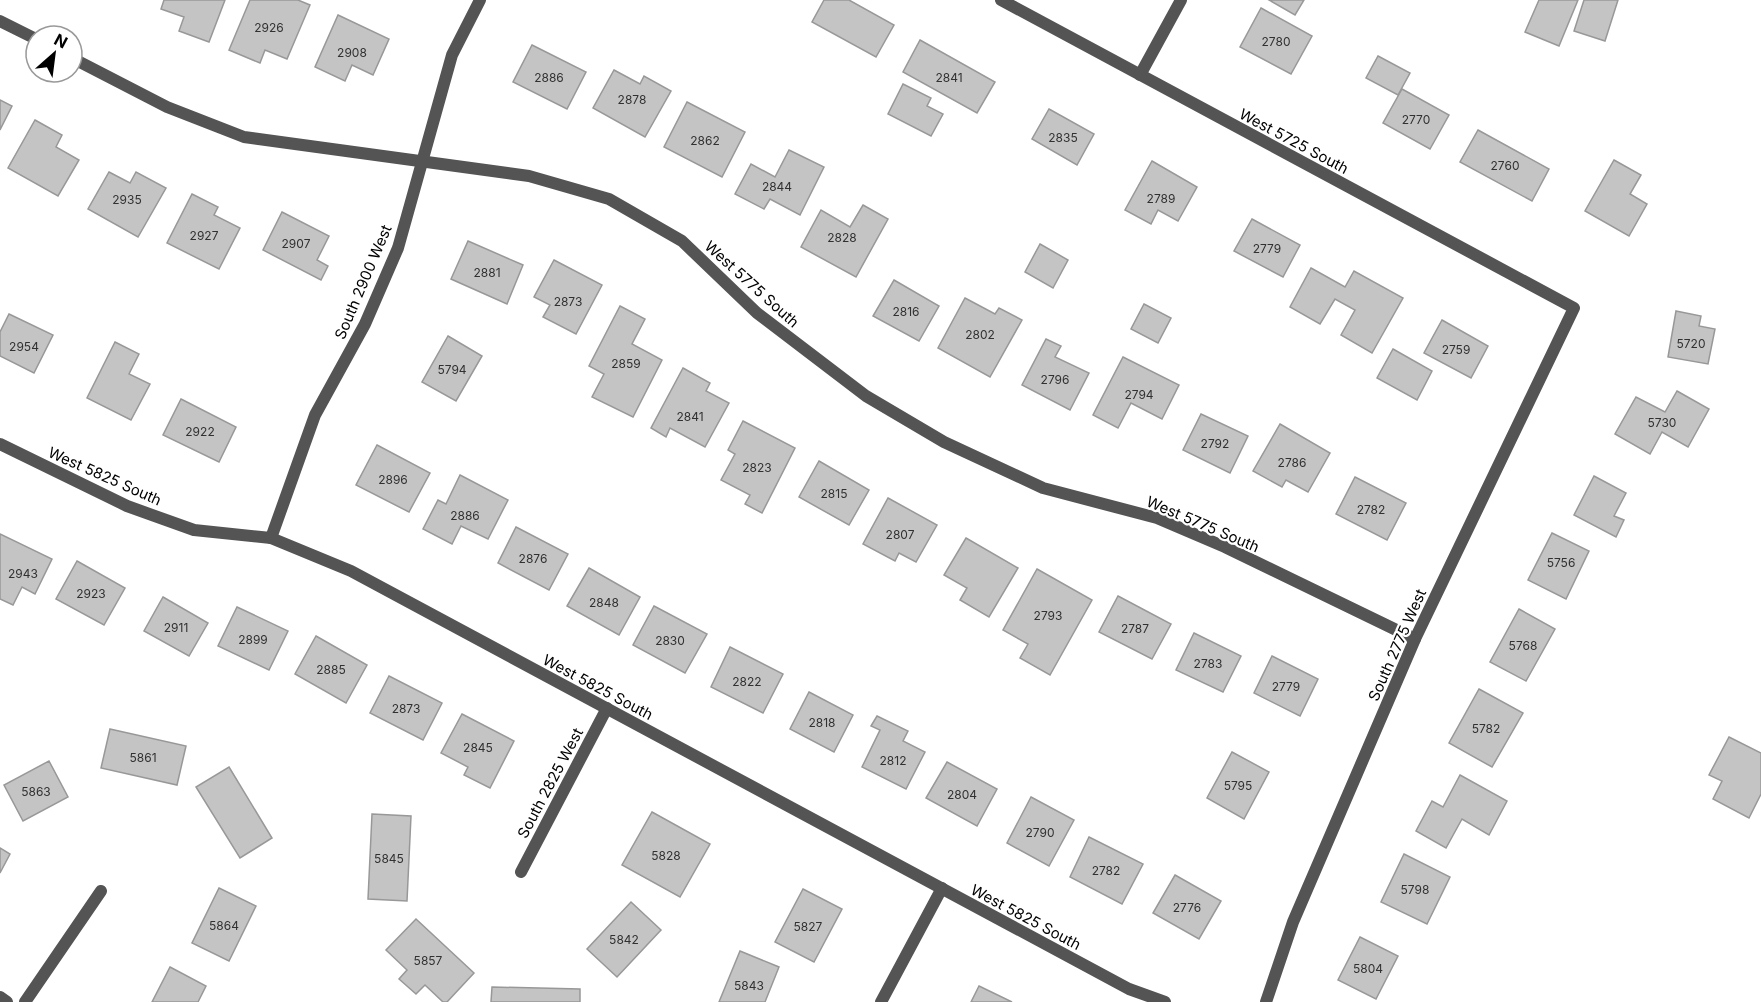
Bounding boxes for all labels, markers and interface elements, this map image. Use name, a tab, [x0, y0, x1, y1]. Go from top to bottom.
house number: 2926	[254, 20, 284, 35]
north arrow	[24, 24, 84, 84]
text: N	[51, 29, 71, 52]
house number: 2780	[1262, 34, 1290, 49]
house number: 2908	[337, 45, 367, 60]
house number: 2886	[534, 70, 564, 85]
house number: 2841	[935, 70, 963, 85]
house number: 2878	[618, 92, 646, 107]
street label: West 5725 South	[1236, 104, 1352, 178]
house number: 2770	[1402, 112, 1430, 127]
house number: 2835	[1048, 130, 1078, 145]
house number: 2862	[690, 133, 720, 148]
house number: 2760	[1491, 158, 1519, 173]
house number: 2844	[762, 179, 792, 194]
house number: 2789	[1147, 191, 1175, 206]
house number: 2935	[112, 192, 142, 207]
street label: South 2900 West	[330, 222, 396, 342]
house number: 2927	[190, 228, 219, 243]
house number: 2828	[827, 230, 857, 245]
house number: 2907	[282, 236, 311, 251]
street label: West 5775 South	[701, 237, 803, 331]
house number: 2779	[1253, 241, 1281, 256]
house number: 2881	[473, 265, 501, 280]
house number: 2873	[554, 294, 582, 309]
house number: 2816	[892, 304, 920, 319]
house number: 2802	[965, 327, 995, 342]
house number: 5720	[1677, 336, 1705, 351]
house number: 2954	[9, 339, 39, 354]
house number: 2759	[1442, 342, 1470, 357]
house number: 2859	[611, 356, 641, 371]
house number: 5794	[437, 362, 467, 377]
house number: 2796	[1041, 372, 1069, 387]
house number: 2794	[1124, 387, 1154, 402]
house number: 2841	[676, 409, 704, 424]
house number: 5730	[1648, 415, 1676, 430]
house number: 2922	[185, 424, 215, 439]
house number: 2792	[1201, 436, 1229, 451]
street label: West 5825 South	[45, 443, 165, 509]
house number: 2786	[1278, 455, 1306, 470]
house number: 2823	[742, 460, 772, 475]
house number: 2896	[378, 472, 408, 487]
house number: 2815	[821, 486, 847, 501]
street label: West 5775 South	[1144, 492, 1262, 556]
house number: 2782	[1357, 502, 1385, 517]
house number: 2886	[450, 508, 480, 523]
house number: 2807	[886, 527, 915, 542]
house number: 2876	[519, 551, 547, 566]
house number: 5756	[1547, 555, 1575, 570]
house number: 2943	[8, 566, 38, 581]
house number: 2923	[76, 586, 106, 601]
street label: South 2775 West	[1364, 586, 1430, 704]
house number: 2848	[589, 595, 619, 610]
house number: 2793	[1034, 608, 1062, 623]
house number: 2911	[164, 620, 188, 635]
house number: 2787	[1121, 621, 1149, 636]
house number: 2899	[238, 632, 268, 647]
house number: 2830	[655, 633, 685, 648]
house number: 5768	[1509, 638, 1537, 653]
street label: West 5825 South	[540, 650, 656, 724]
house number: 2783	[1194, 656, 1222, 671]
house number: 2885	[316, 662, 346, 677]
house number: 2822	[732, 674, 762, 689]
house number: 2779	[1272, 679, 1300, 694]
house number: 2873	[392, 701, 420, 716]
house number: 2818	[808, 715, 836, 730]
house number: 5782	[1472, 721, 1500, 736]
street label: South 2825 West	[513, 725, 587, 841]
house number: 2845	[463, 740, 493, 755]
house number: 5861	[129, 750, 157, 765]
house number: 2812	[880, 753, 906, 768]
house number: 5795	[1224, 778, 1252, 793]
house number: 5863	[21, 784, 51, 799]
house number: 2804	[947, 787, 977, 802]
house number: 2790	[1025, 825, 1055, 840]
house number: 5828	[651, 848, 681, 863]
house number: 5845	[374, 851, 404, 866]
house number: 2782	[1092, 863, 1120, 878]
street label: West 5825 South	[968, 880, 1084, 954]
house number: 5798	[1401, 882, 1429, 897]
house number: 2776	[1173, 900, 1201, 915]
house number: 5864	[209, 918, 239, 933]
house number: 5827	[794, 919, 823, 934]
house number: 5842	[609, 932, 639, 947]
house number: 5857	[414, 953, 443, 968]
house number: 5804	[1353, 961, 1383, 976]
house number: 5843	[734, 978, 764, 993]

